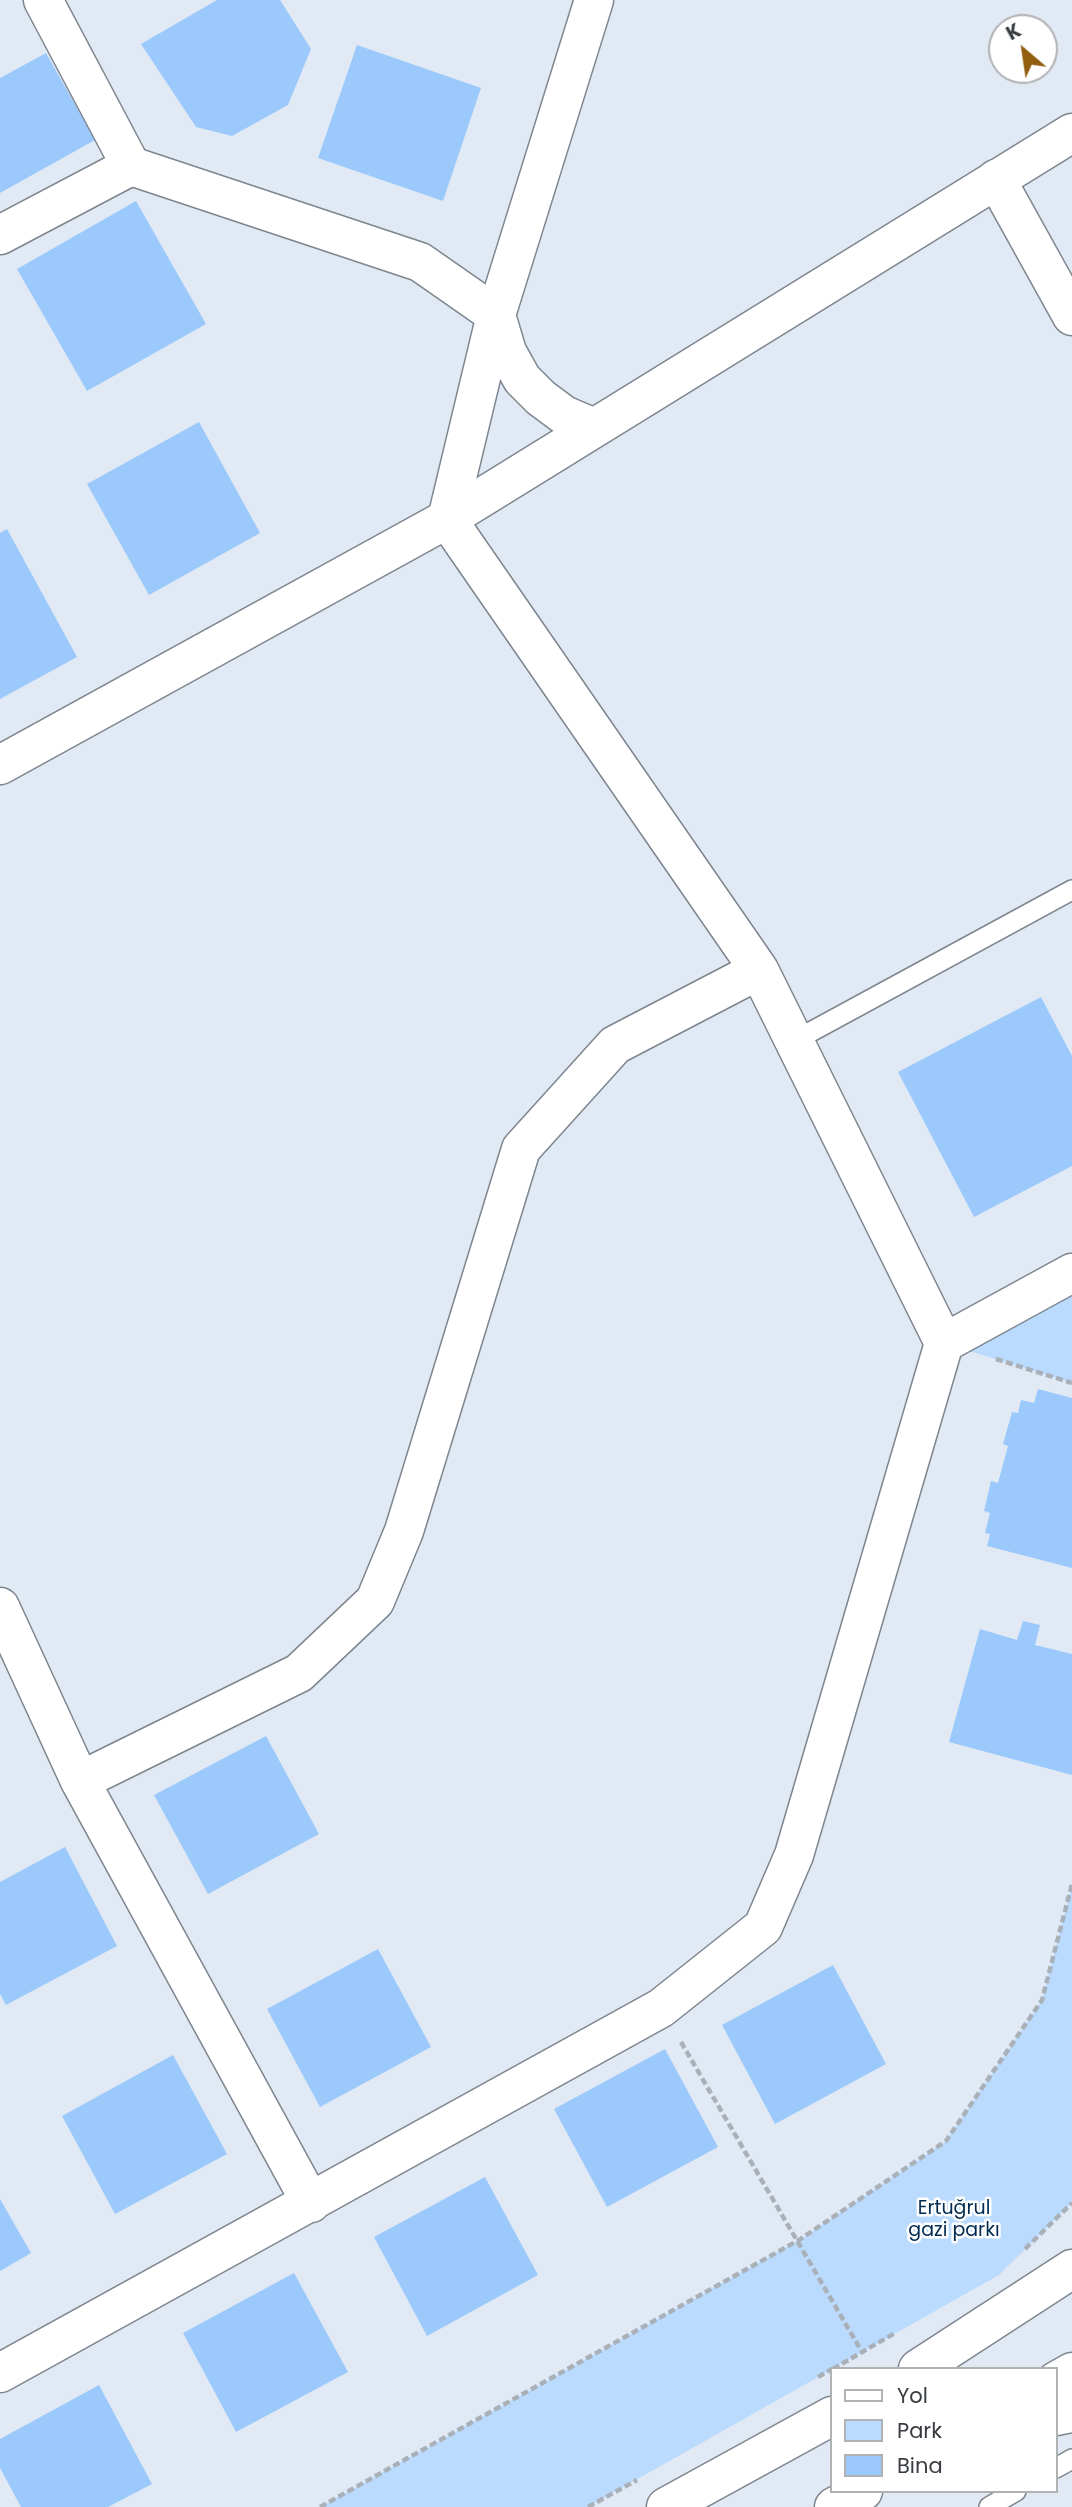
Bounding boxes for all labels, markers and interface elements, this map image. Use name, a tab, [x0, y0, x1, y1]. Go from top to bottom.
north arrow	[988, 14, 1058, 84]
text: K	[1001, 17, 1026, 47]
park label: Ertuğrul gazi parkı	[908, 2198, 1000, 2242]
legend	[830, 2367, 1058, 2493]
text: Yol	[897, 2381, 928, 2410]
text: Park	[897, 2416, 942, 2445]
text: Bina	[897, 2451, 943, 2480]

